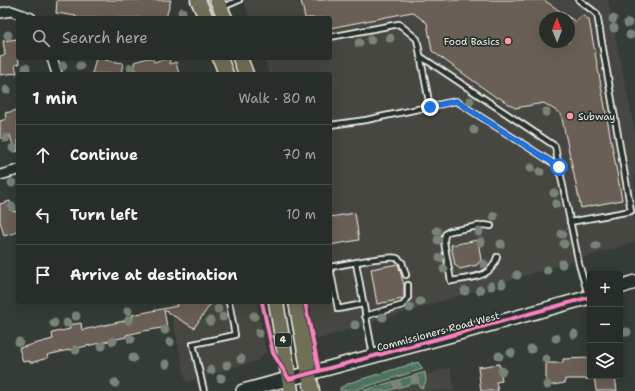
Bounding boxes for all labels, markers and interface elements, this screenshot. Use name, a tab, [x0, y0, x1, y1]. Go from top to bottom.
north arrow	[539, 12, 575, 48]
search box	[16, 16, 332, 60]
icon: search	[30, 27, 52, 49]
text: Search here	[62, 28, 148, 48]
place label: Food Basics	[444, 35, 500, 48]
marker: Food Basics	[503, 36, 513, 46]
text: 1 min	[32, 87, 77, 109]
text: Walk · 80 m	[238, 90, 316, 107]
route end	[421, 98, 439, 116]
place label: Subway	[578, 110, 616, 123]
marker: Subway	[565, 111, 575, 121]
icon: ahead	[32, 144, 54, 166]
text: Continue	[70, 145, 138, 165]
text: 70 m	[282, 146, 316, 163]
route start	[550, 158, 568, 176]
icon: left	[32, 204, 54, 226]
text: Turn left	[70, 205, 138, 225]
text: 10 m	[286, 206, 316, 223]
icon: arrive	[32, 264, 54, 286]
text: Arrive at destination	[70, 265, 238, 285]
map controls	[587, 271, 623, 379]
button: +	[587, 271, 623, 307]
button: −	[587, 307, 623, 343]
street label: Commissioners Road West	[375, 309, 501, 354]
road number: 4	[275, 333, 291, 347]
button: layers	[587, 343, 623, 379]

